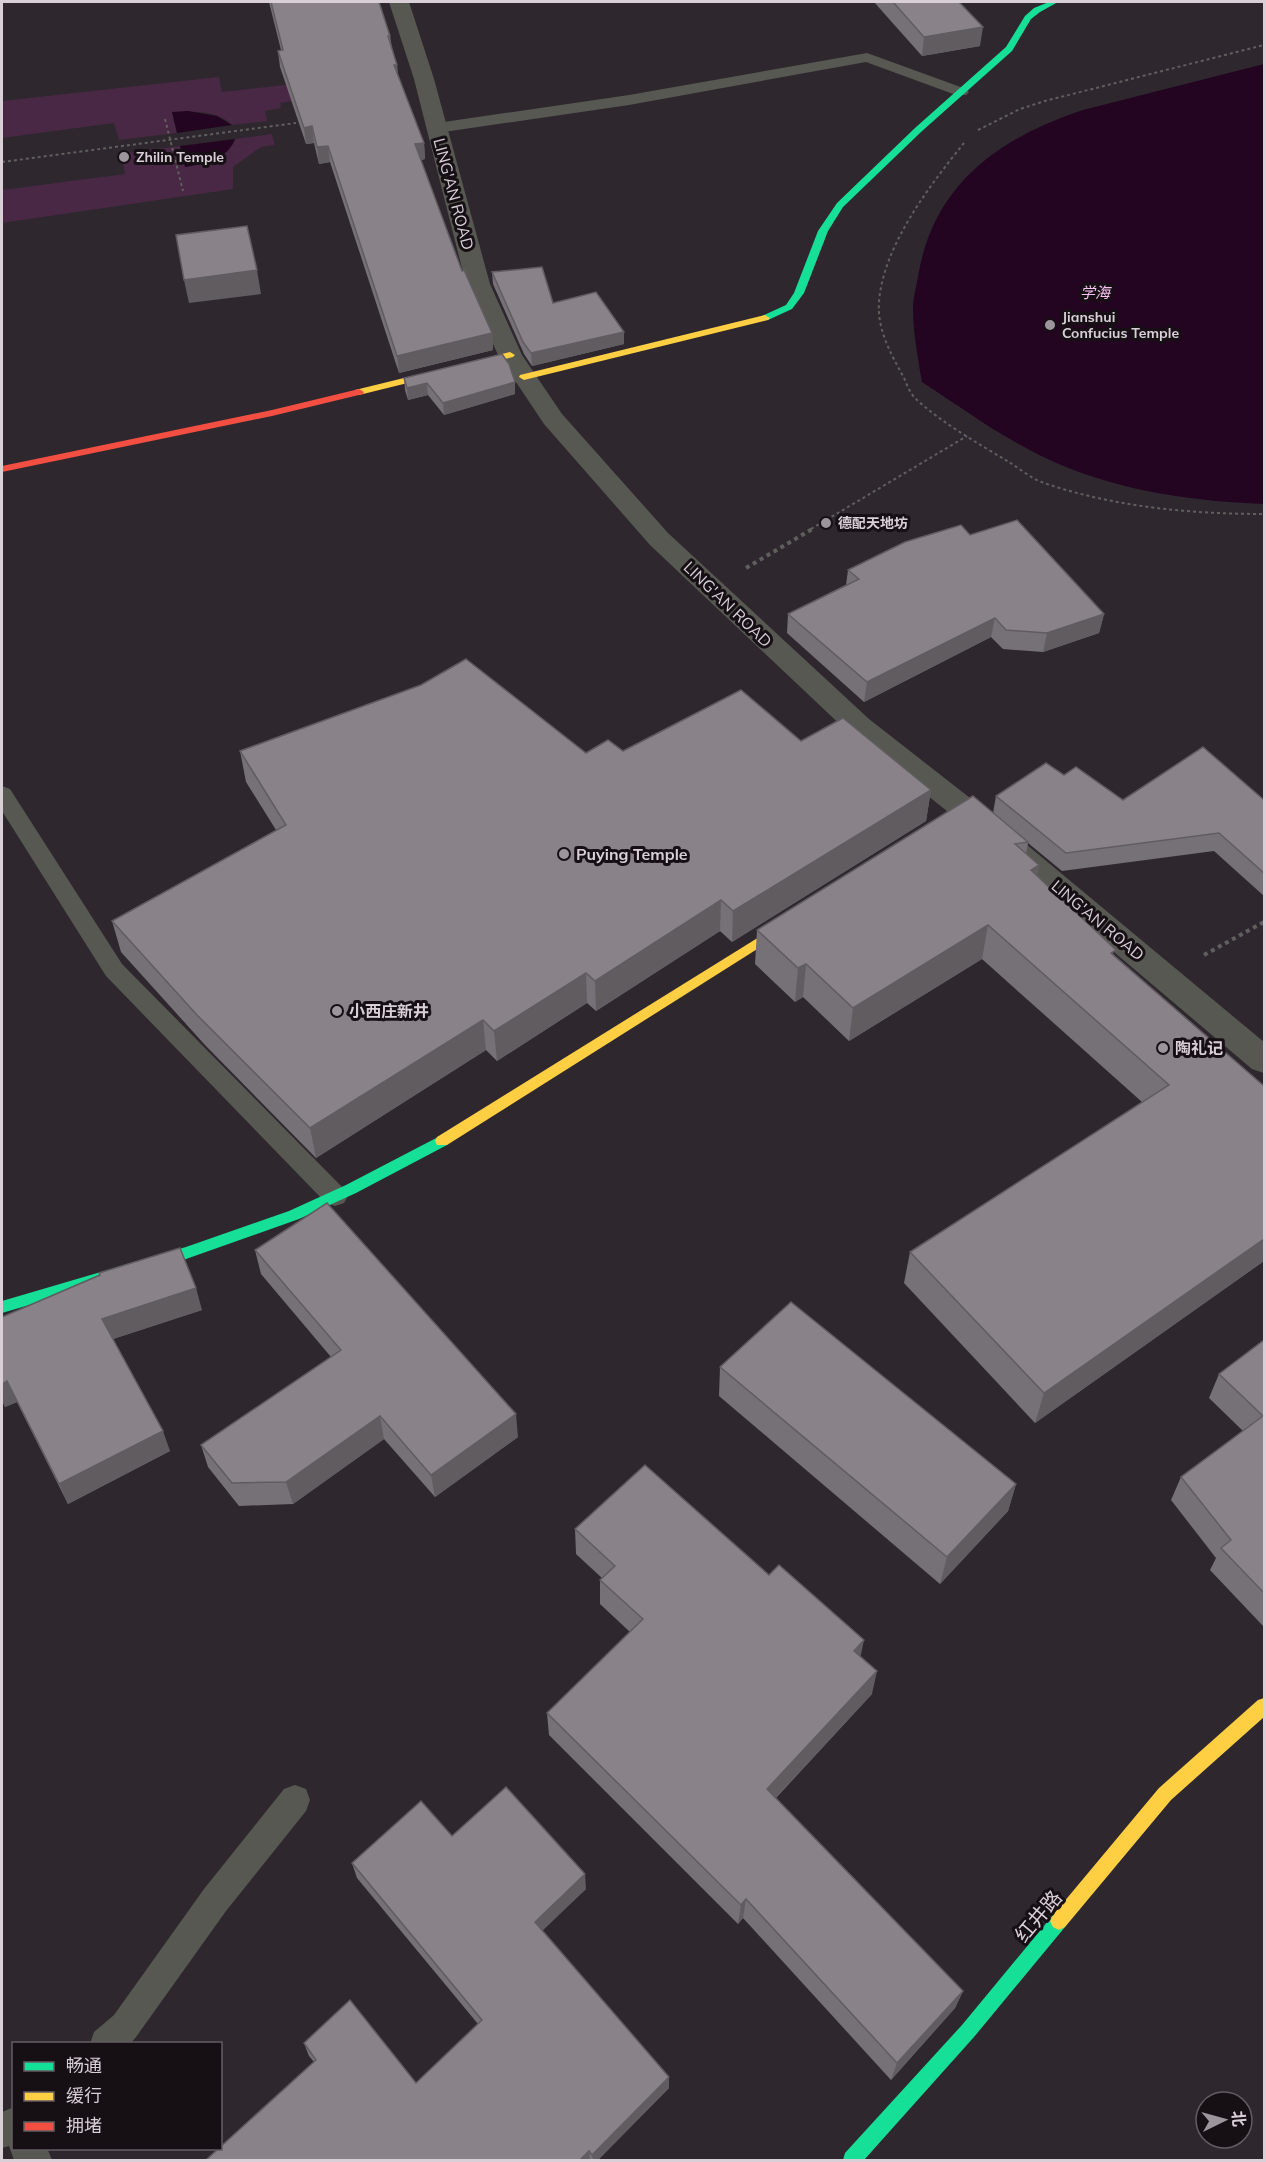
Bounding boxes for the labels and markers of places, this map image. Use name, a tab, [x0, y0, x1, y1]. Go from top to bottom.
place label: Zhilin Temple	[136, 148, 224, 166]
marker: Zhilin Temple	[117, 150, 131, 164]
place label: Jianshui Confucius Temple	[1062, 308, 1179, 342]
marker: Jianshui Confucius Temple	[1043, 318, 1057, 332]
place label: 德配天地坊	[838, 514, 908, 532]
marker: 德配天地坊	[819, 516, 833, 530]
place label: Puying Temple	[576, 844, 688, 864]
marker: Puying Temple	[557, 847, 571, 861]
place label: 小西庄新井	[349, 1001, 429, 1021]
marker: 小西庄新井	[330, 1004, 344, 1018]
place label: 陶礼记	[1175, 1038, 1223, 1058]
marker: 陶礼记	[1156, 1041, 1170, 1055]

